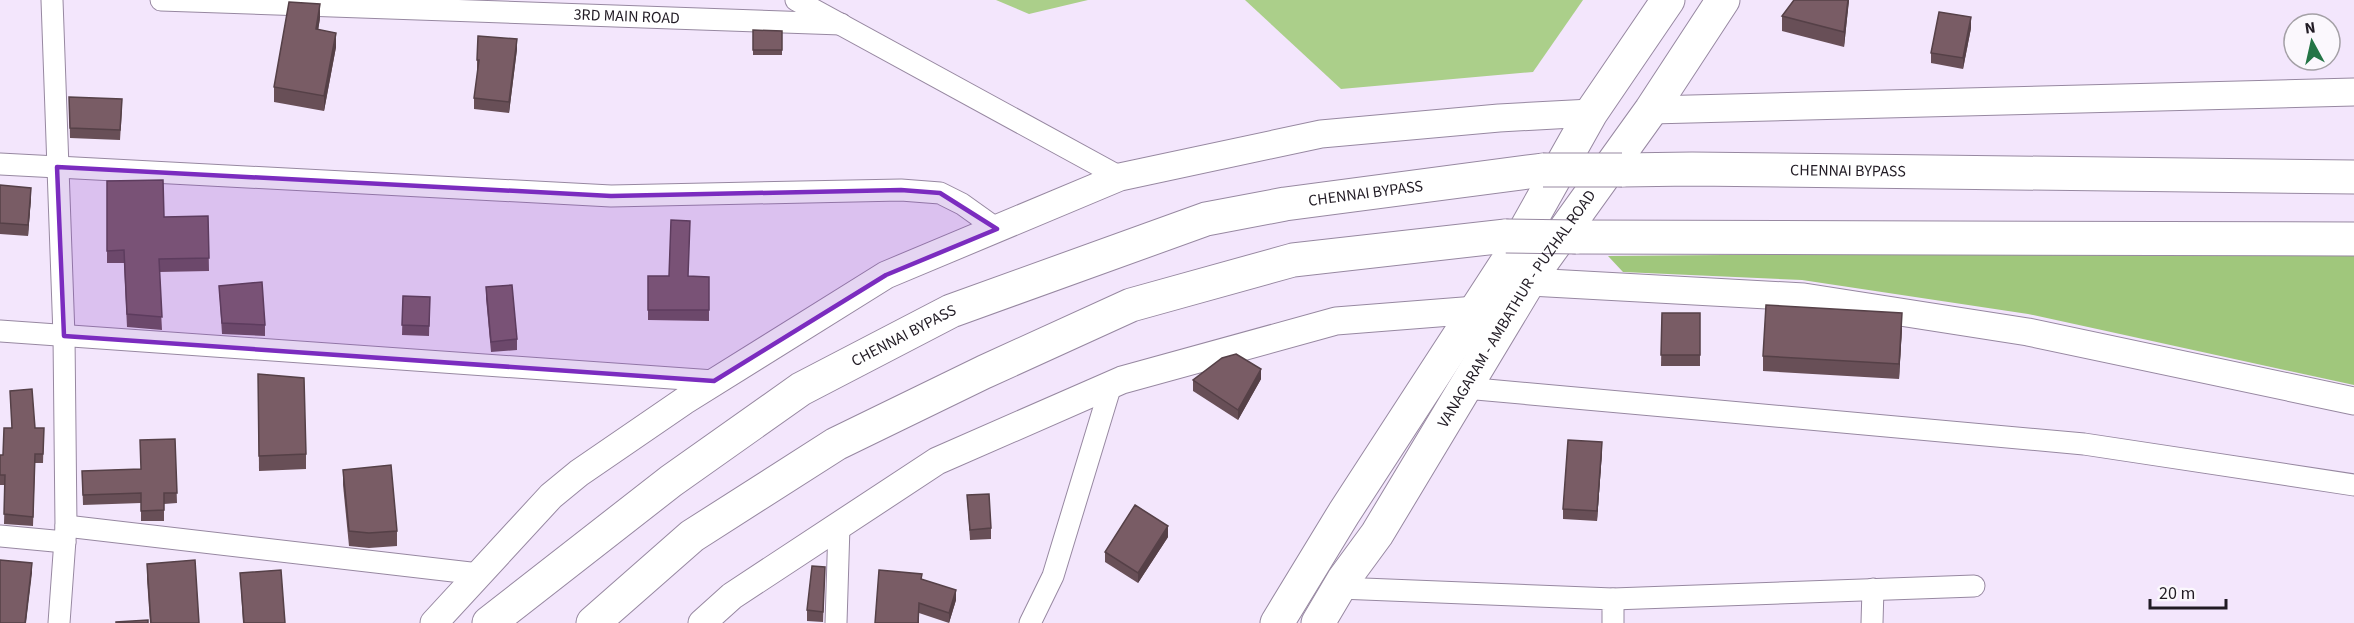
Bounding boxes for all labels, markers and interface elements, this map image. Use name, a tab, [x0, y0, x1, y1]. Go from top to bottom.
street label: 3RD MAIN ROAD	[573, 4, 680, 29]
north arrow	[2282, 12, 2342, 72]
text: N	[2303, 17, 2317, 40]
street label: CHENNAI BYPASS	[1790, 159, 1906, 183]
street label: CHENNAI BYPASS	[1307, 175, 1424, 212]
street label: VANAGARAM - AMBATHUR - PUZHAL ROAD	[1432, 185, 1601, 432]
street label: CHENNAI BYPASS	[847, 299, 959, 372]
scale bar	[2150, 572, 2226, 610]
text: 20 m	[2159, 581, 2195, 606]

